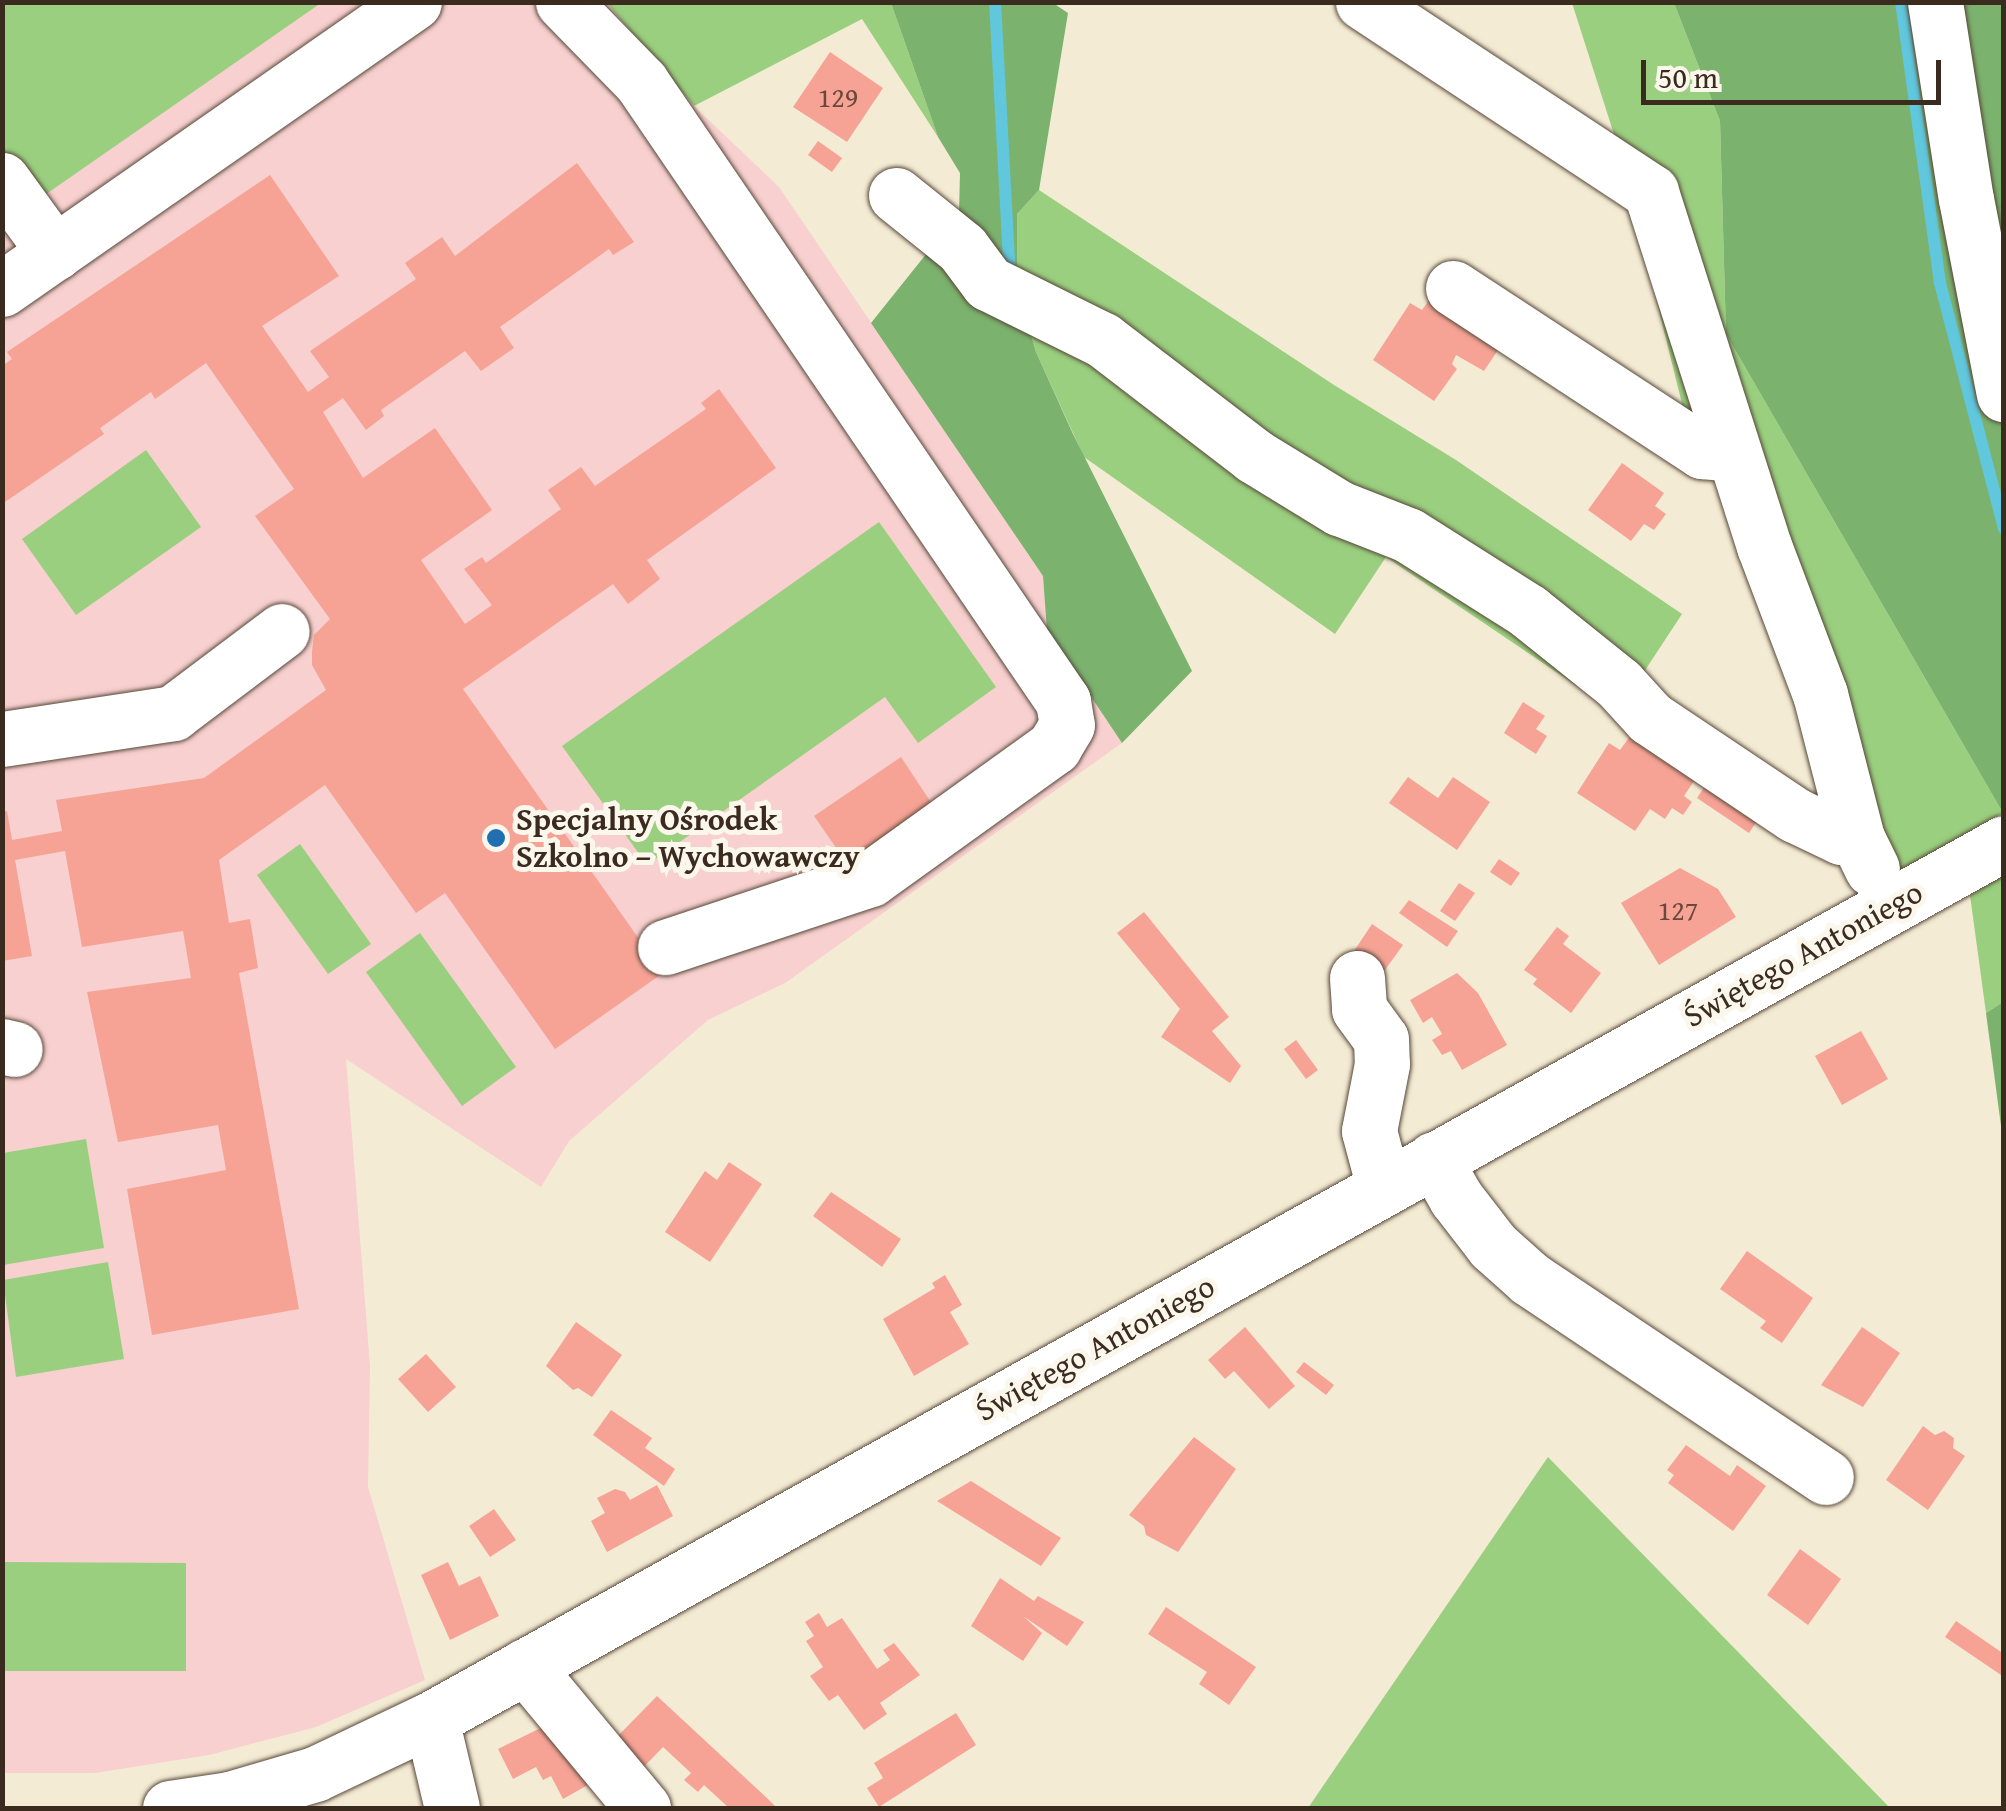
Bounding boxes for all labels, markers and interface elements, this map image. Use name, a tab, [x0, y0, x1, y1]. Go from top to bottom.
scale bar	[1646, 40, 1946, 102]
text: 50 m	[1658, 55, 1718, 99]
house number: 129	[818, 80, 858, 114]
place label: Specjalny Ośrodek Szkolno – Wychowawczy	[516, 801, 860, 876]
marker: Specjalny Ośrodek Szkolno – Wychowawczy	[485, 827, 507, 849]
street label: Świętego Antoniego	[1677, 872, 1929, 1036]
house number: 127	[1658, 893, 1698, 927]
street label: Świętego Antoniego	[969, 1266, 1221, 1430]

